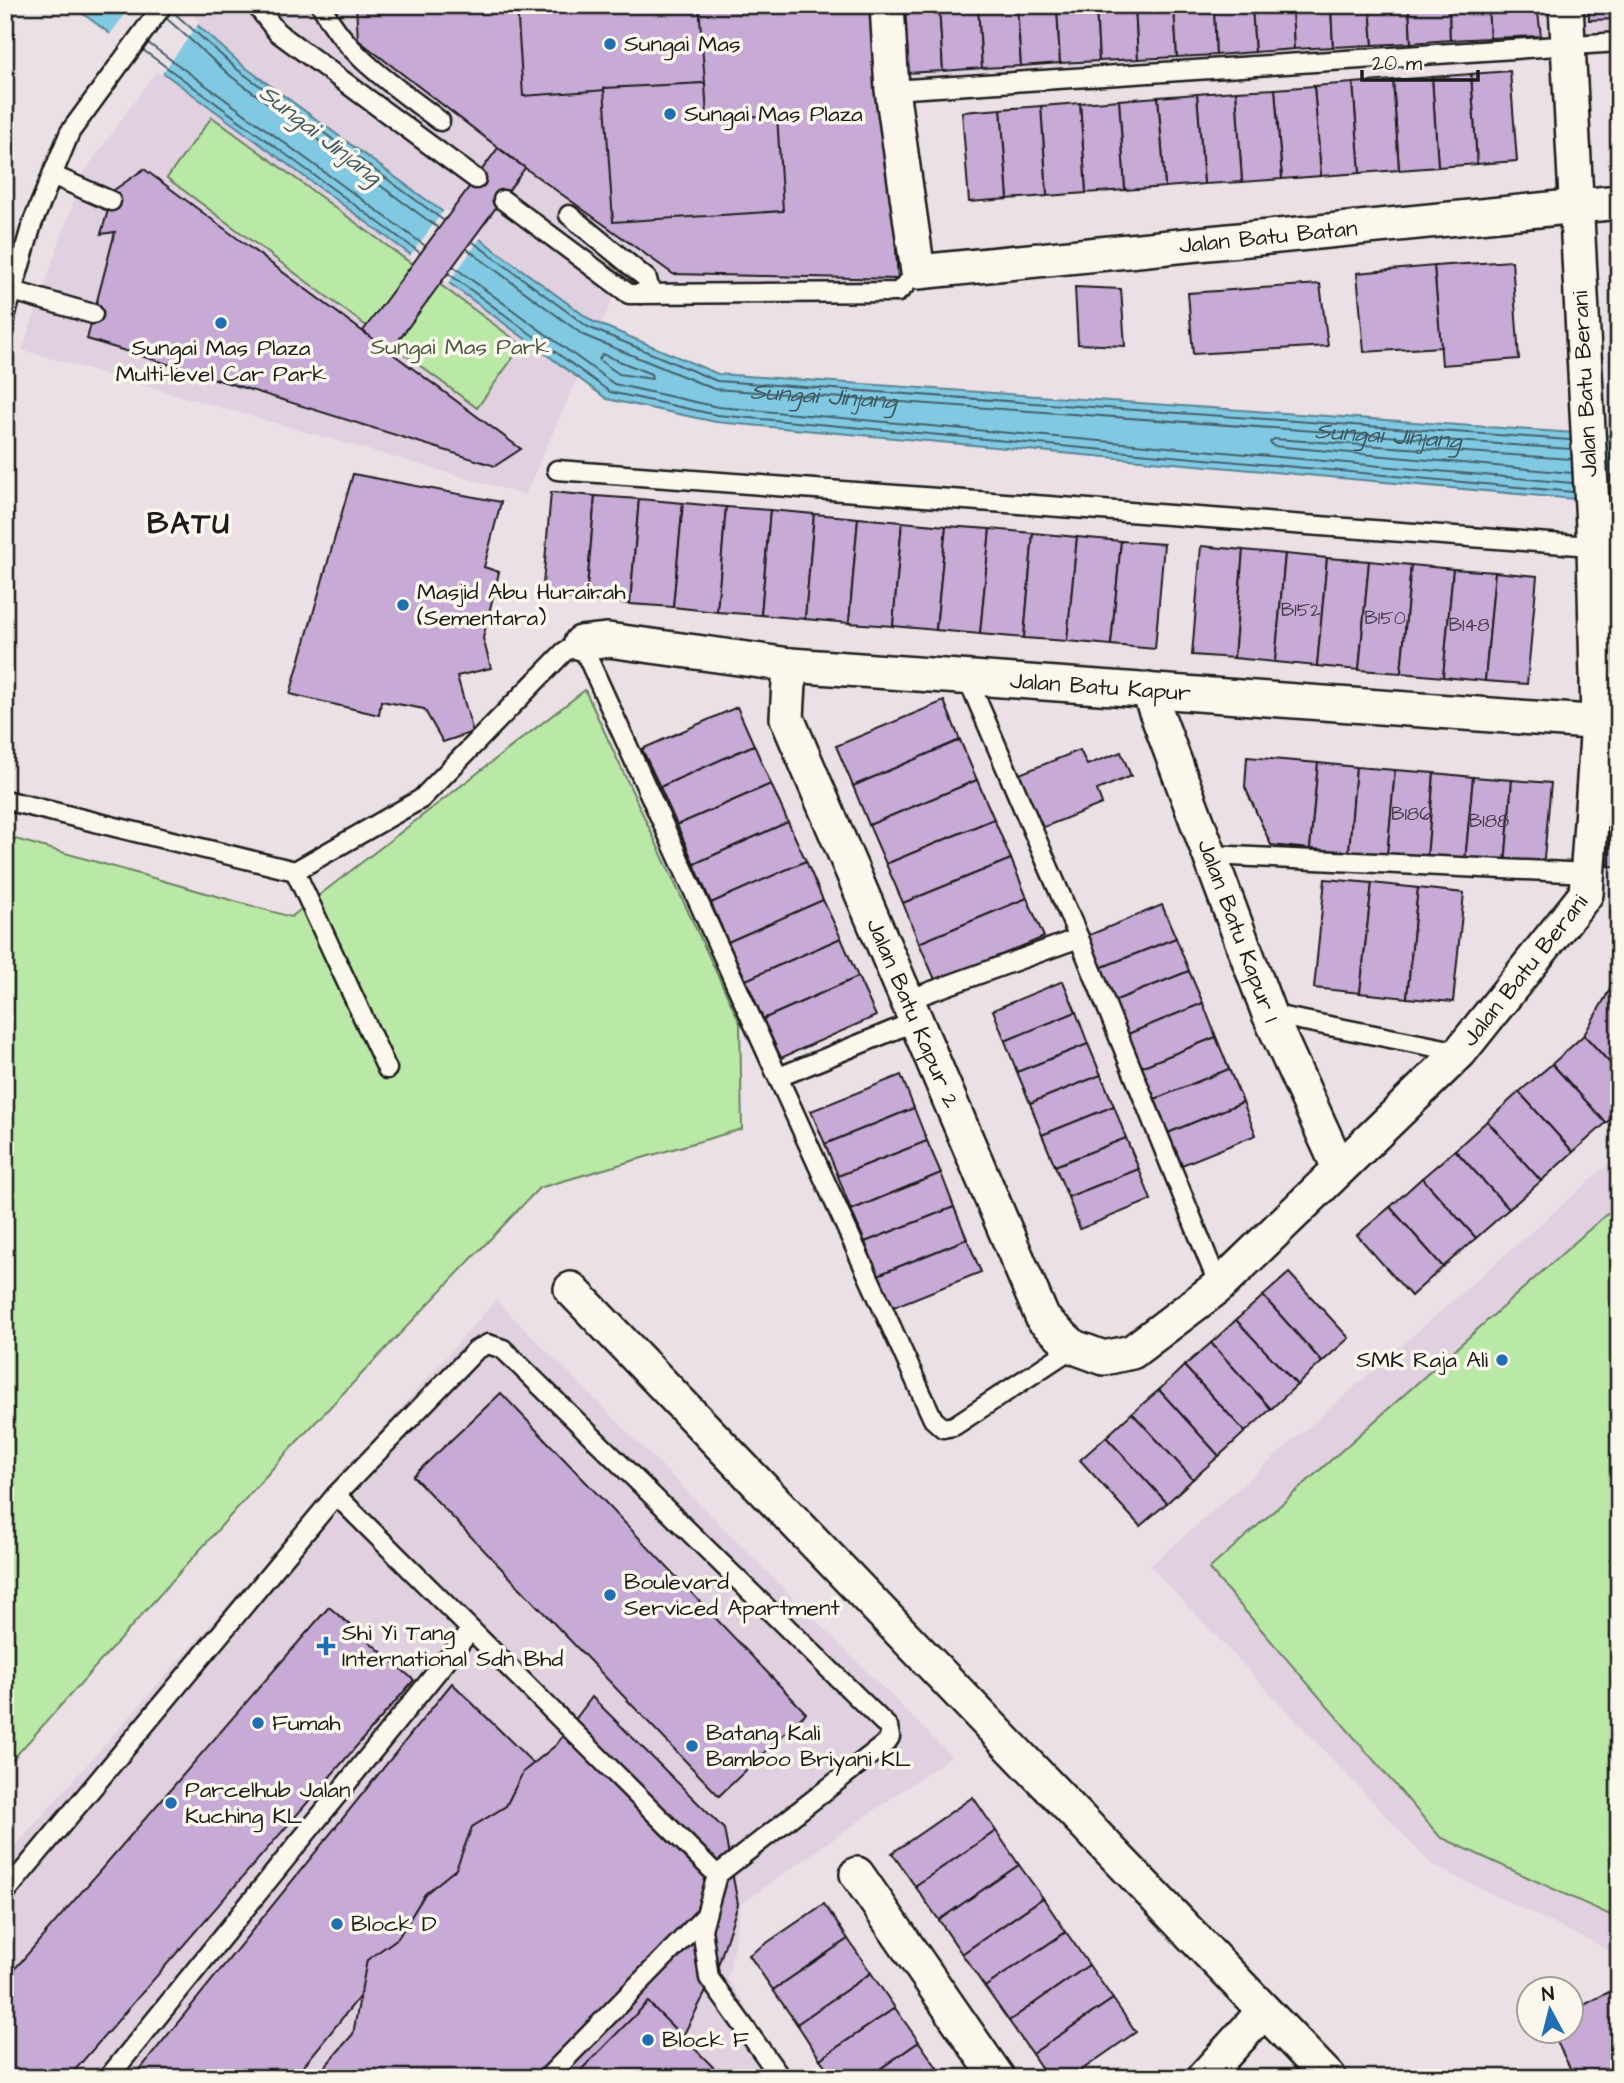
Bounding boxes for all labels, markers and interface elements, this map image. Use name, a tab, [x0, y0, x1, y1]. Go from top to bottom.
place label: Sungai Mas	[624, 28, 740, 61]
marker: Sungai Mas	[602, 36, 618, 52]
scale bar	[1362, 38, 1477, 82]
text: 20 m	[1372, 49, 1423, 78]
water label: Sungai Jinjang	[251, 76, 390, 195]
place label: Sungai Mas Plaza	[684, 98, 863, 131]
marker: Sungai Mas Plaza	[662, 106, 678, 122]
street label: Jalan Batu Batan	[1178, 212, 1359, 262]
street label: Jalan Batu Berani	[1564, 290, 1606, 478]
marker: Sungai Mas Plaza Multi-level Car Park	[213, 315, 229, 331]
park label: Sungai Mas Park	[371, 331, 549, 364]
place label: Sungai Mas Plaza Multi-level Car Park	[116, 332, 326, 390]
water label: Sungai Jinjang	[749, 375, 900, 420]
water label: Sungai Jinjang	[1314, 414, 1464, 459]
district label: BATU	[147, 503, 231, 545]
place label: Masjid Abu Hurairah (Sementara)	[417, 576, 626, 634]
marker: Masjid Abu Hurairah (Sementara)	[395, 597, 411, 613]
house number: B152	[1281, 597, 1321, 624]
house number: B150	[1364, 605, 1406, 632]
house number: B148	[1448, 612, 1490, 639]
street label: Jalan Batu Kapur	[1009, 665, 1192, 710]
house number: B186	[1391, 801, 1431, 828]
house number: B188	[1469, 808, 1509, 835]
street label: Jalan Batu Kapur 1	[1189, 835, 1287, 1028]
street label: Jalan Batu Berani	[1454, 887, 1596, 1053]
street label: Jalan Batu Kapur 2	[858, 913, 967, 1113]
place label: SMK Raja Ali	[1356, 1344, 1489, 1376]
marker: SMK Raja Ali	[1494, 1352, 1510, 1368]
place label: Boulevard Serviced Apartment	[624, 1566, 840, 1624]
marker: Boulevard Serviced Apartment	[602, 1587, 618, 1603]
place label: Shi Yi Tang International Sdn Bhd	[342, 1617, 563, 1675]
marker: Shi Yi Tang International Sdn Bhd	[316, 1636, 336, 1656]
place label: Fumah	[272, 1707, 341, 1739]
marker: Fumah	[250, 1715, 266, 1731]
place label: Batang Kali Bamboo Briyani KL	[706, 1717, 911, 1776]
marker: Batang Kali Bamboo Briyani KL	[684, 1738, 700, 1754]
place label: Parcelhub Jalan Kuching KL	[185, 1774, 351, 1833]
marker: Parcelhub Jalan Kuching KL	[163, 1795, 179, 1811]
place label: Block D	[351, 1908, 437, 1940]
marker: Block D	[329, 1916, 345, 1932]
north arrow	[1516, 1974, 1586, 2044]
text: N	[1541, 1980, 1556, 2009]
place label: Block F	[662, 2024, 749, 2056]
marker: Block F	[640, 2032, 656, 2048]

